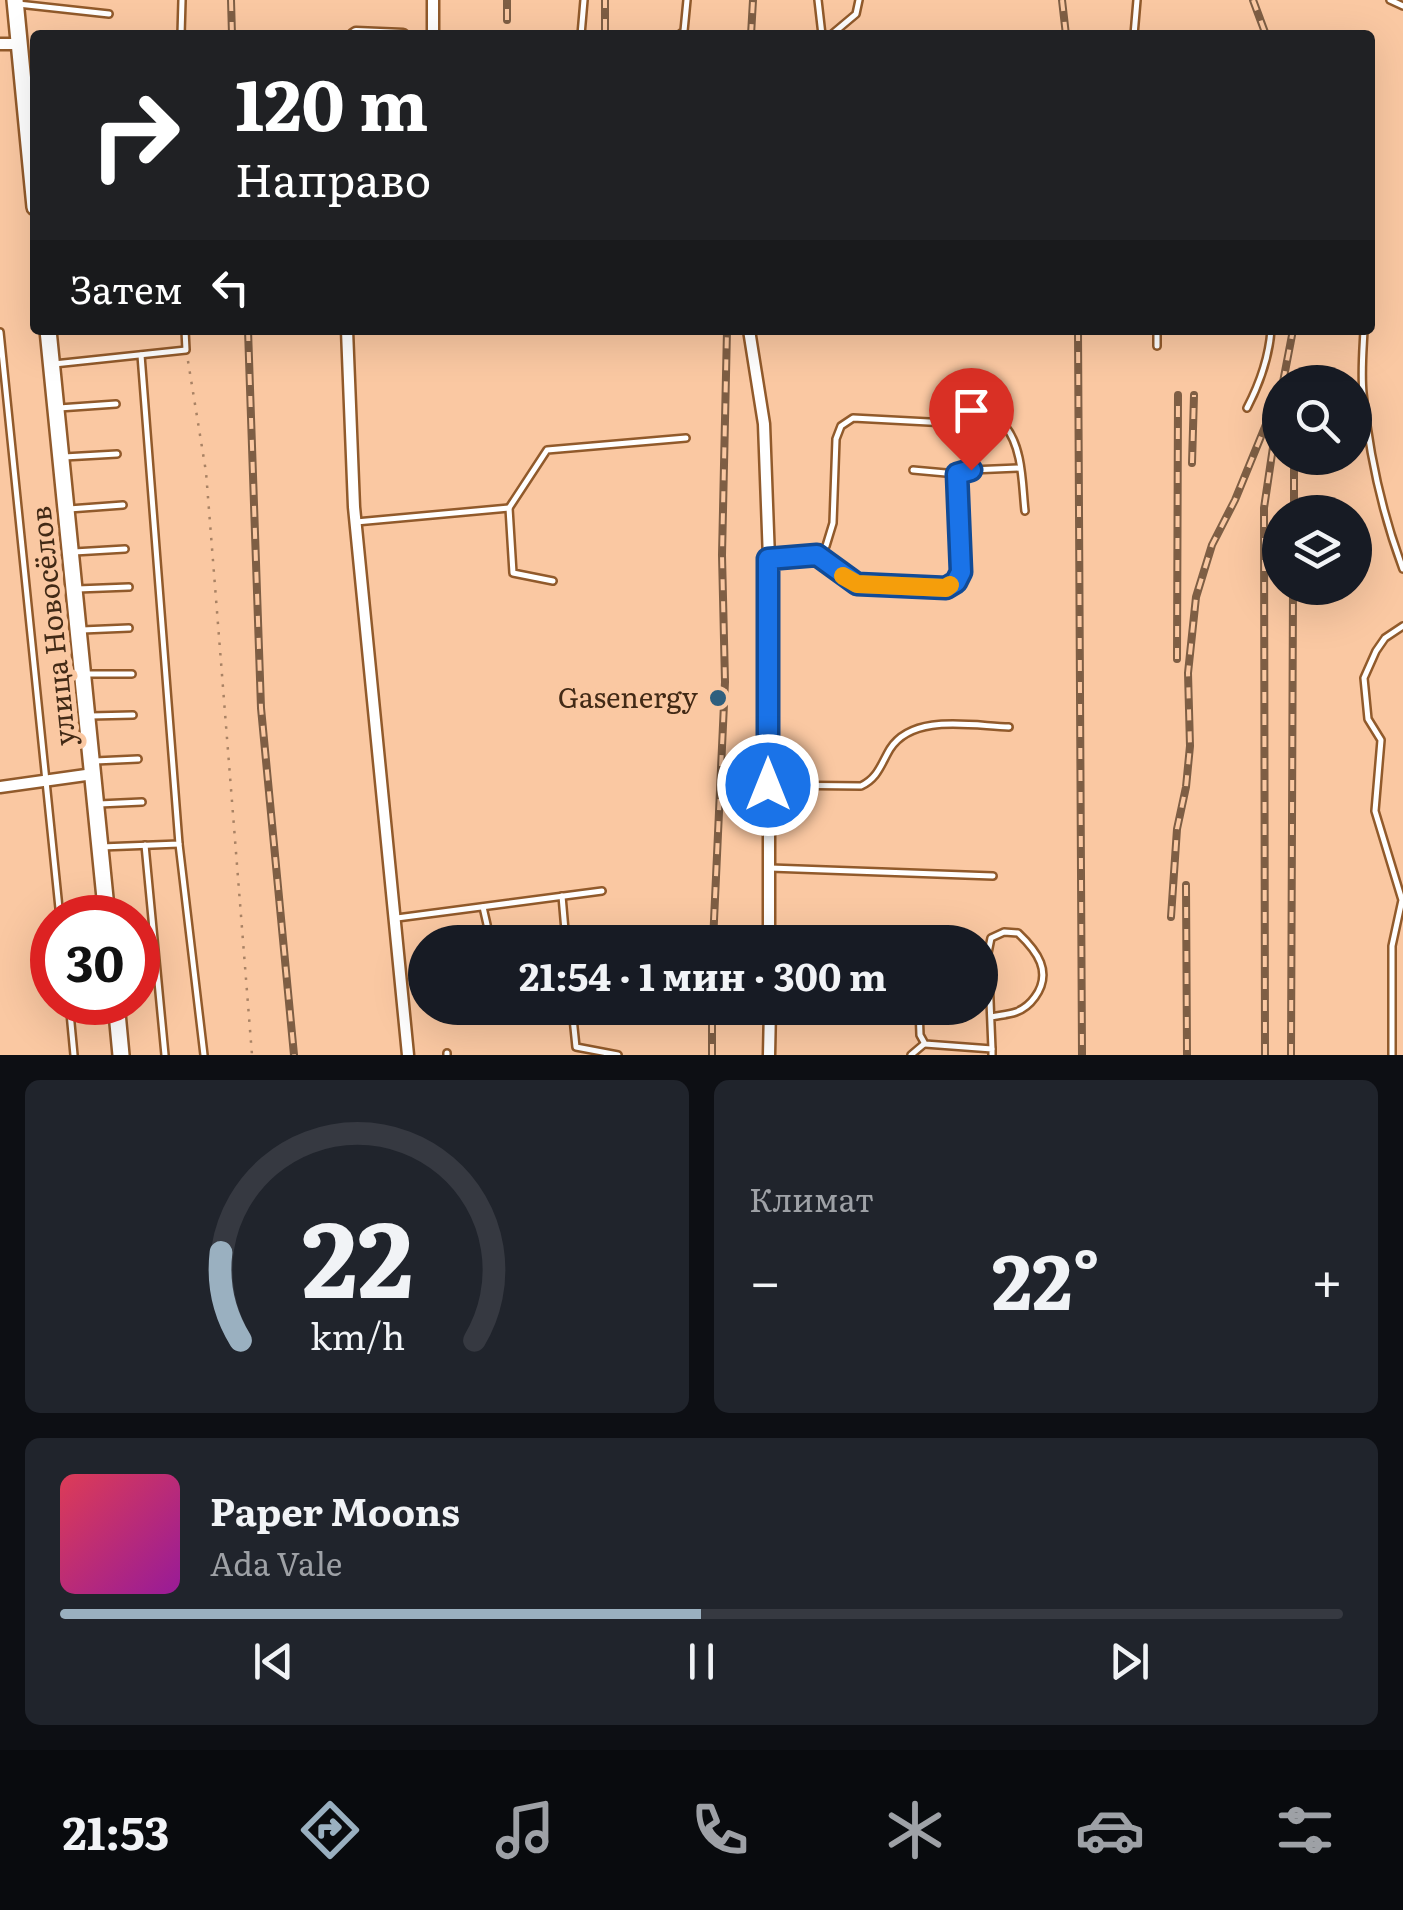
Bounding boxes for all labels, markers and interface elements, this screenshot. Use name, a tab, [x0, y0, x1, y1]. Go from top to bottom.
text: 120 m	[235, 49, 428, 153]
icon: right	[70, 70, 200, 200]
text: Направо	[235, 144, 431, 211]
text: Затем	[70, 259, 183, 316]
icon: left	[203, 260, 258, 315]
map controls	[1262, 365, 1372, 605]
button: search	[1262, 365, 1372, 475]
pin	[929, 368, 1014, 471]
icon: arrive	[944, 383, 999, 438]
button: layers	[1262, 495, 1372, 605]
street label: улица Новосёлов	[18, 504, 85, 748]
place label: Gasenergy	[558, 675, 699, 717]
marker: Gasenergy	[707, 687, 729, 709]
position arrow	[716, 733, 820, 837]
speed limit sign: 30	[30, 895, 160, 1025]
text: 21:54 · 1 мин · 300 m	[519, 946, 887, 1003]
text: Климат	[749, 1174, 874, 1222]
text: 22	[301, 1176, 413, 1330]
text: 22°	[992, 1222, 1100, 1333]
text: −	[749, 1237, 781, 1319]
text: +	[1311, 1237, 1343, 1319]
text: km/h	[309, 1308, 405, 1361]
text: Paper Moons	[210, 1481, 460, 1538]
text: Ada Vale	[210, 1538, 342, 1586]
icon: previous	[246, 1634, 301, 1689]
icon: pause	[674, 1634, 729, 1689]
icon: next	[1102, 1634, 1157, 1689]
icon: directions	[295, 1795, 365, 1865]
icon: music	[490, 1795, 560, 1865]
icon: phone	[685, 1795, 755, 1865]
icon: climate	[880, 1795, 950, 1865]
icon: car	[1075, 1795, 1145, 1865]
icon: filters	[1270, 1795, 1340, 1865]
text: 21:53	[63, 1797, 169, 1864]

